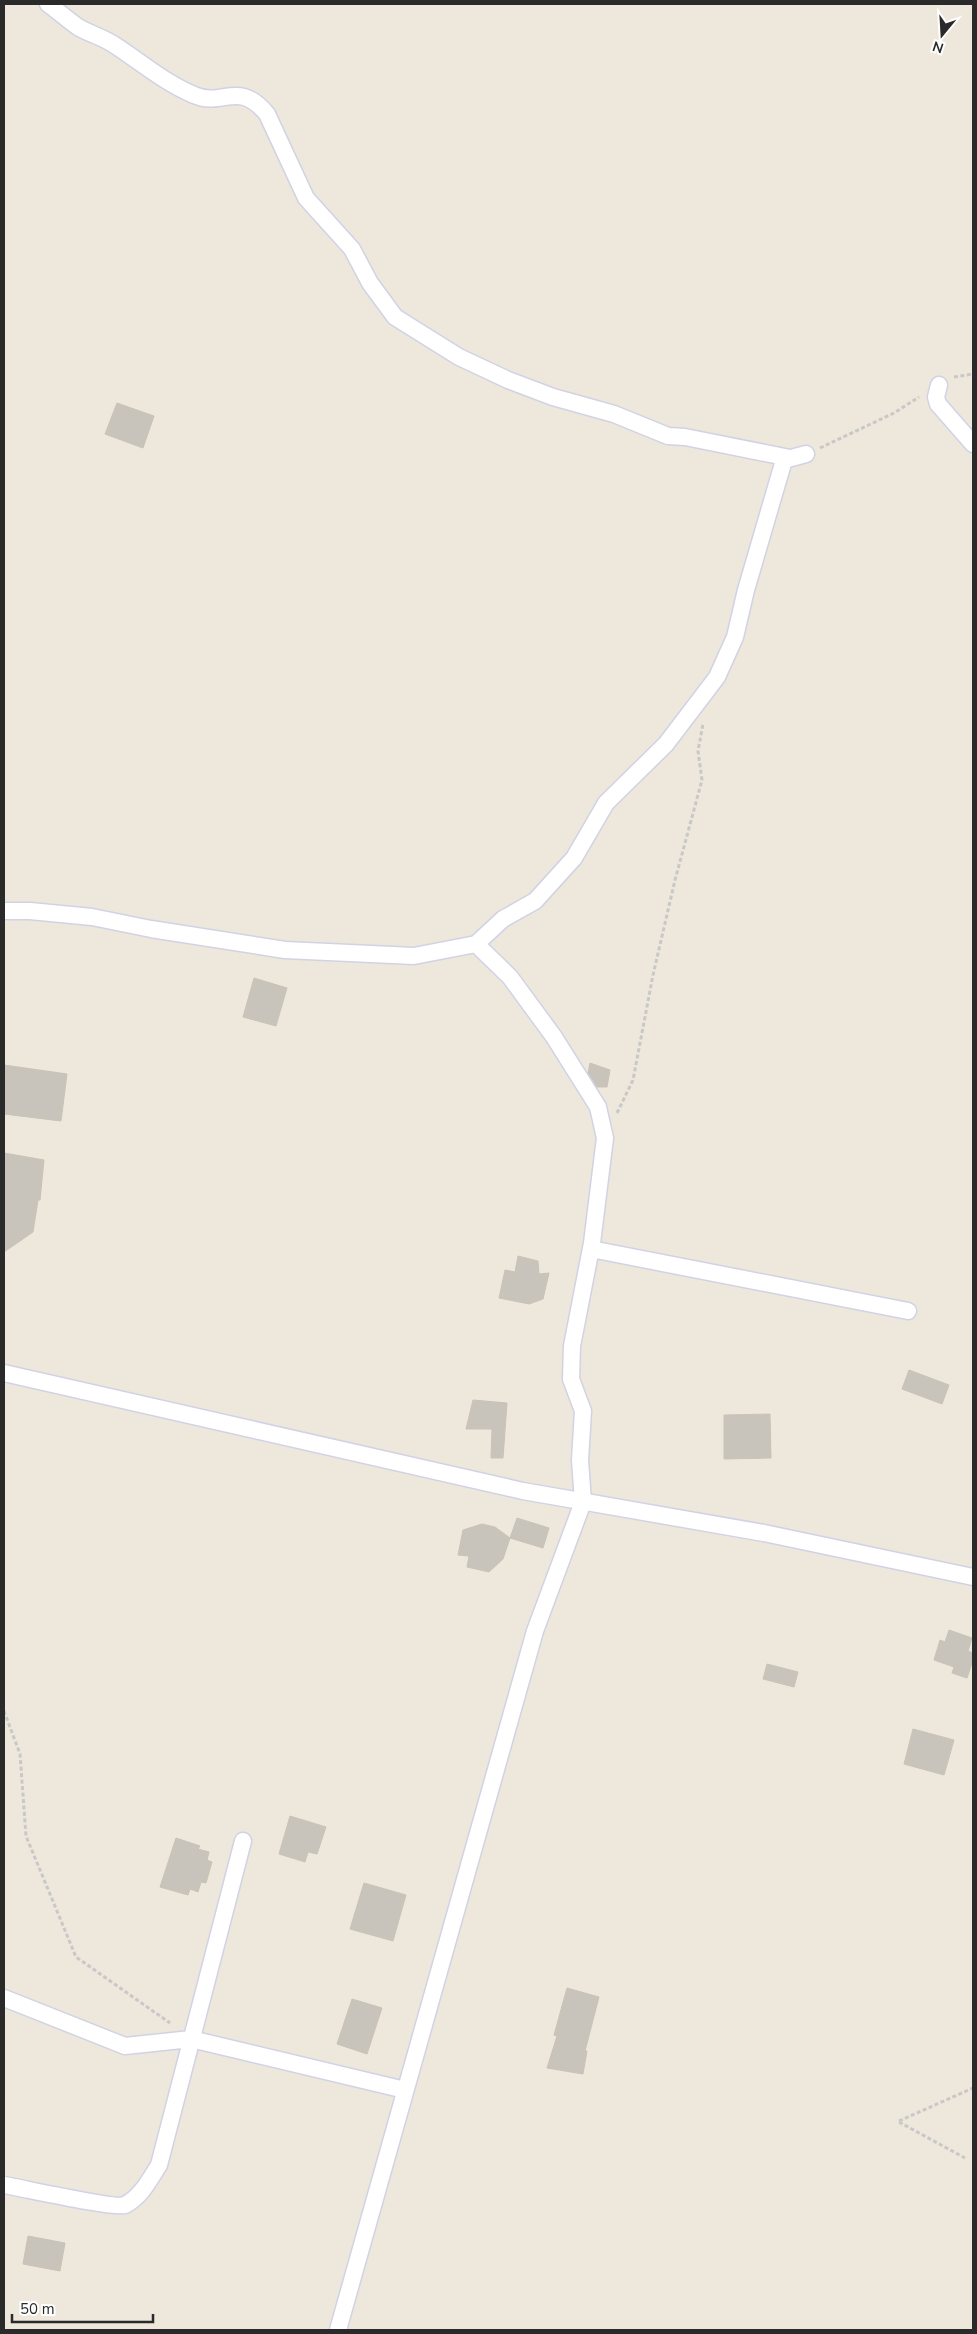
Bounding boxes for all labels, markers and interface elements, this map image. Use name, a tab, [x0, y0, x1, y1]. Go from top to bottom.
north arrow	[917, 10, 967, 60]
text: N	[930, 36, 946, 58]
scale bar	[12, 2292, 154, 2324]
text: 50 m	[20, 2299, 55, 2319]

